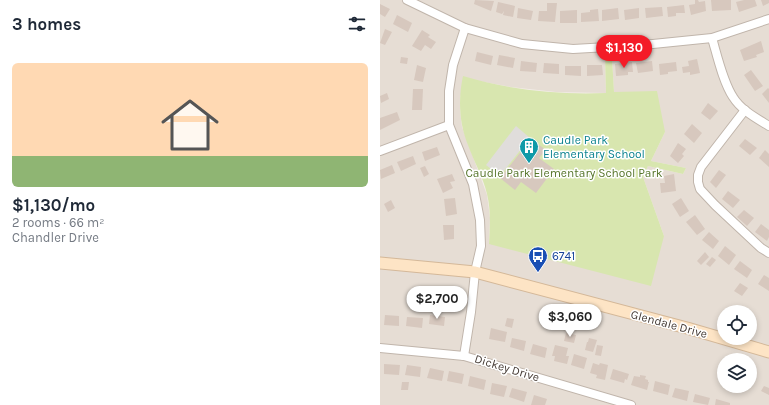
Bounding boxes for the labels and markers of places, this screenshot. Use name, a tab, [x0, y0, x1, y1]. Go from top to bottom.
pin: $1,130	[591, 35, 657, 69]
place label: Caudle Park Elementary School	[543, 133, 645, 161]
building icon: Caudle Park Elementary School	[518, 136, 540, 164]
bus stop icon: 6741	[527, 245, 549, 273]
place label: 6741	[552, 249, 575, 263]
pin: $2,700	[404, 286, 470, 320]
pin: $3,060	[537, 304, 603, 338]

